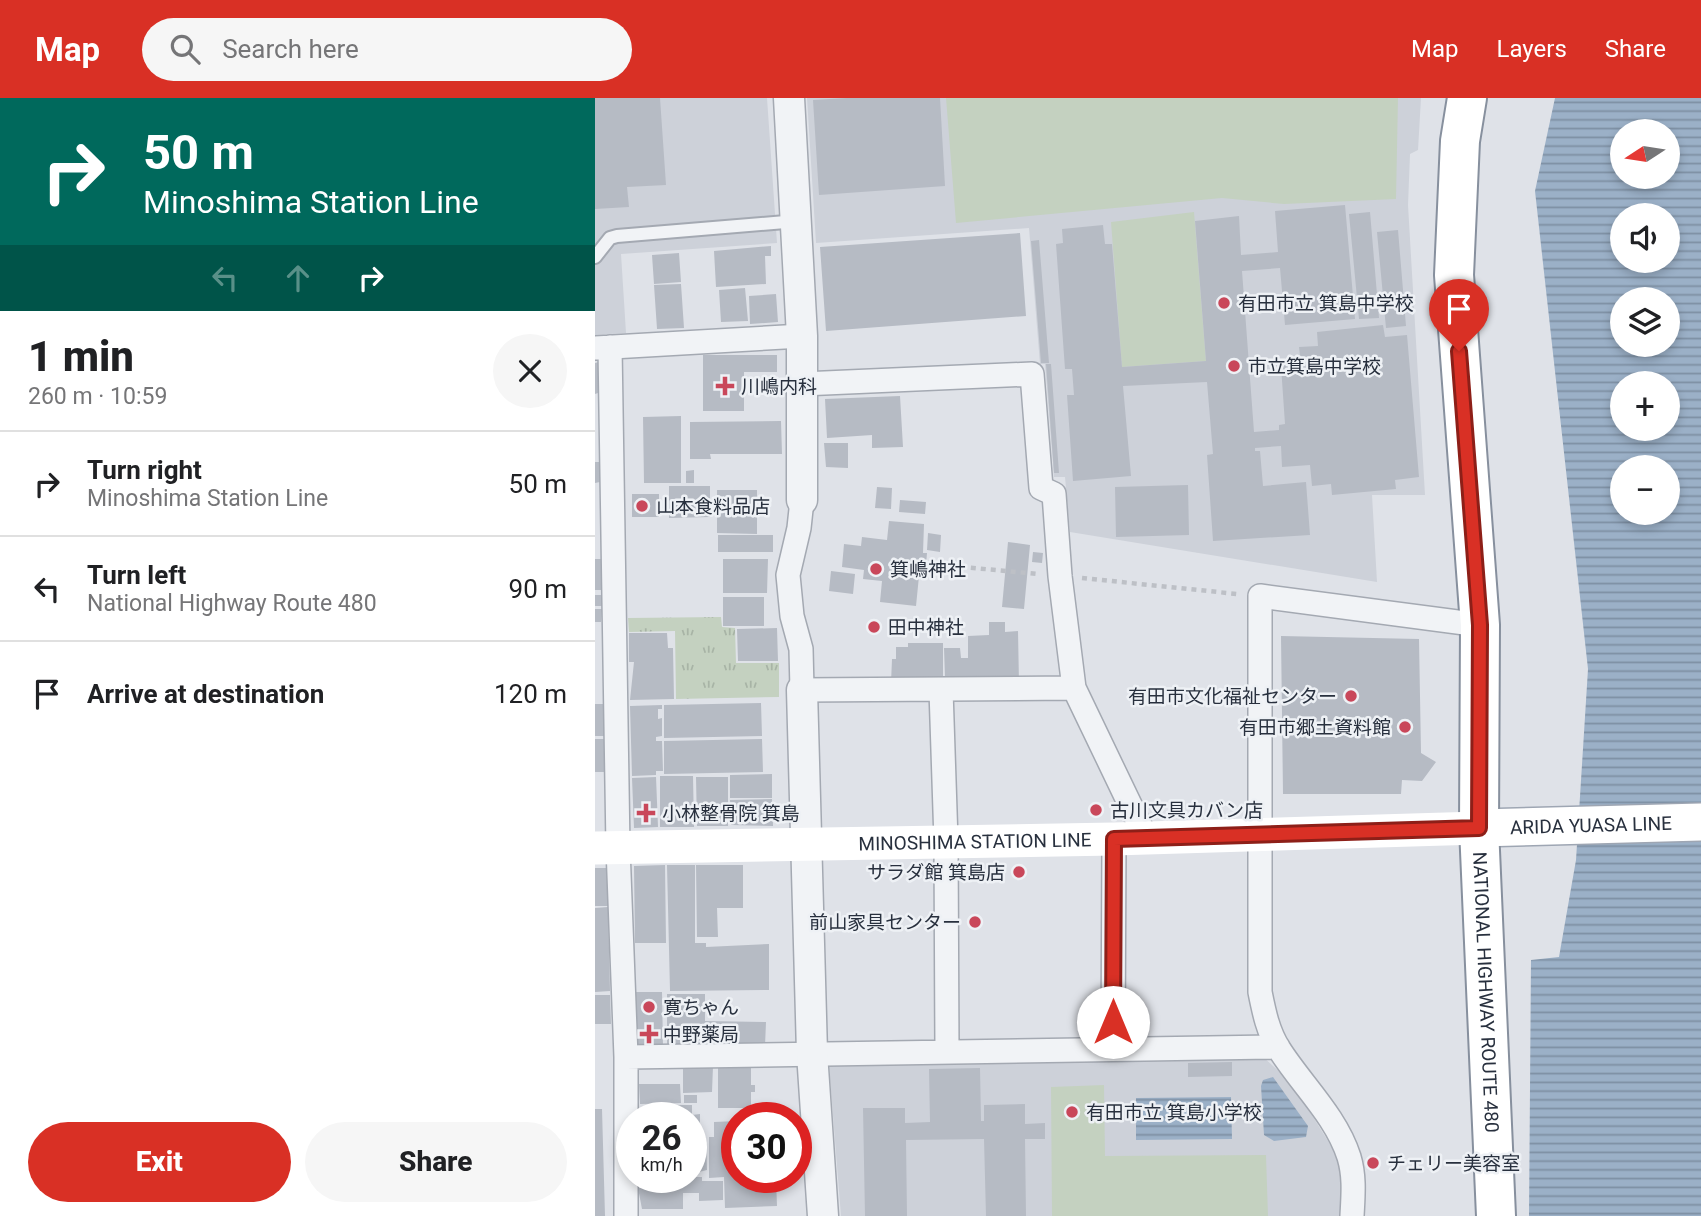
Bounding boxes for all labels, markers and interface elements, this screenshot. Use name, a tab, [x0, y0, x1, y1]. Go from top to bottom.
search box	[142, 18, 632, 81]
text: Map	[35, 30, 100, 69]
icon: search	[166, 30, 204, 68]
text: Search here	[222, 34, 359, 64]
text: Map	[1411, 35, 1459, 63]
text: Layers	[1497, 35, 1567, 63]
text: Share	[1605, 35, 1666, 63]
north arrow	[1610, 119, 1680, 189]
map controls	[1610, 119, 1680, 525]
text: 50 m	[143, 124, 254, 181]
icon: right	[28, 126, 119, 217]
text: Minoshima Station Line	[143, 183, 479, 221]
button: sound	[1610, 203, 1680, 273]
icon: left	[206, 259, 244, 297]
icon: ahead	[279, 259, 317, 297]
icon: right	[352, 259, 390, 297]
pin	[1429, 279, 1489, 351]
button: layers	[1610, 287, 1680, 357]
icon: arrive	[1440, 290, 1478, 328]
place label: 有田市立 箕島中学校	[1238, 292, 1414, 315]
marker: 有田市立 箕島中学校	[1216, 295, 1232, 311]
text: 1 min	[28, 332, 134, 381]
button: close	[493, 334, 567, 408]
place label: 市立箕島中学校	[1248, 355, 1381, 378]
marker: 市立箕島中学校	[1226, 358, 1242, 374]
button: +	[1610, 371, 1680, 441]
place label: 川嶋内科	[741, 375, 817, 398]
marker: 川嶋内科	[715, 376, 735, 396]
text: 260 m · 10:59	[28, 383, 167, 410]
text: Turn right	[87, 455, 202, 485]
button: −	[1610, 455, 1680, 525]
icon: right	[28, 465, 66, 503]
text: 50 m	[509, 469, 567, 499]
text: Minoshima Station Line	[87, 485, 328, 512]
place label: 山本食料品店	[656, 495, 770, 518]
marker: 山本食料品店	[634, 498, 650, 514]
place label: 箕嶋神社	[890, 558, 966, 581]
text: Turn left	[87, 560, 186, 590]
marker: 箕嶋神社	[868, 561, 884, 577]
icon: left	[28, 570, 66, 608]
text: 90 m	[509, 574, 567, 604]
text: National Highway Route 480	[87, 590, 377, 617]
place label: 田中神社	[888, 616, 964, 639]
marker: 田中神社	[866, 619, 882, 635]
icon: arrive	[28, 675, 66, 713]
text: Arrive at destination	[87, 679, 324, 709]
text: 120 m	[494, 679, 567, 709]
place label: 有田市文化福祉センター	[1128, 685, 1337, 708]
marker: 有田市文化福祉センター	[1343, 688, 1359, 704]
place label: 有田市郷土資料館	[1239, 716, 1391, 739]
marker: 有田市郷土資料館	[1397, 719, 1413, 735]
place label: 古川文具カバン店	[1110, 799, 1263, 822]
place label: 小林整骨院 箕島	[662, 802, 800, 825]
marker: 古川文具カバン店	[1088, 802, 1104, 818]
marker: 小林整骨院 箕島	[636, 803, 656, 823]
street label: ARIDA YUASA LINE	[1510, 811, 1672, 839]
street label: MINOSHIMA STATION LINE	[858, 828, 1092, 855]
street label: NATIONAL HIGHWAY ROUTE 480	[1469, 851, 1504, 1133]
place label: サラダ館 箕島店	[867, 861, 1005, 884]
marker: サラダ館 箕島店	[1011, 864, 1027, 880]
place label: 前山家具センター	[809, 911, 961, 934]
marker: 前山家具センター	[967, 914, 983, 930]
position arrow	[1076, 985, 1150, 1059]
place label: 寛ちゃん	[663, 996, 739, 1019]
marker: 寛ちゃん	[641, 999, 657, 1015]
place label: 中野薬局	[663, 1023, 739, 1046]
marker: 中野薬局	[641, 1026, 657, 1042]
place label: 有田市立 箕島小学校	[1086, 1101, 1262, 1124]
speed limit sign: 30	[721, 1102, 812, 1193]
marker: 有田市立 箕島小学校	[1064, 1104, 1080, 1120]
text: 26	[641, 1118, 682, 1159]
button: Exit	[28, 1122, 291, 1202]
button: Share	[305, 1122, 567, 1202]
place label: チェリー美容室	[1387, 1152, 1520, 1175]
text: km/h	[640, 1154, 683, 1175]
marker: チェリー美容室	[1365, 1155, 1381, 1171]

